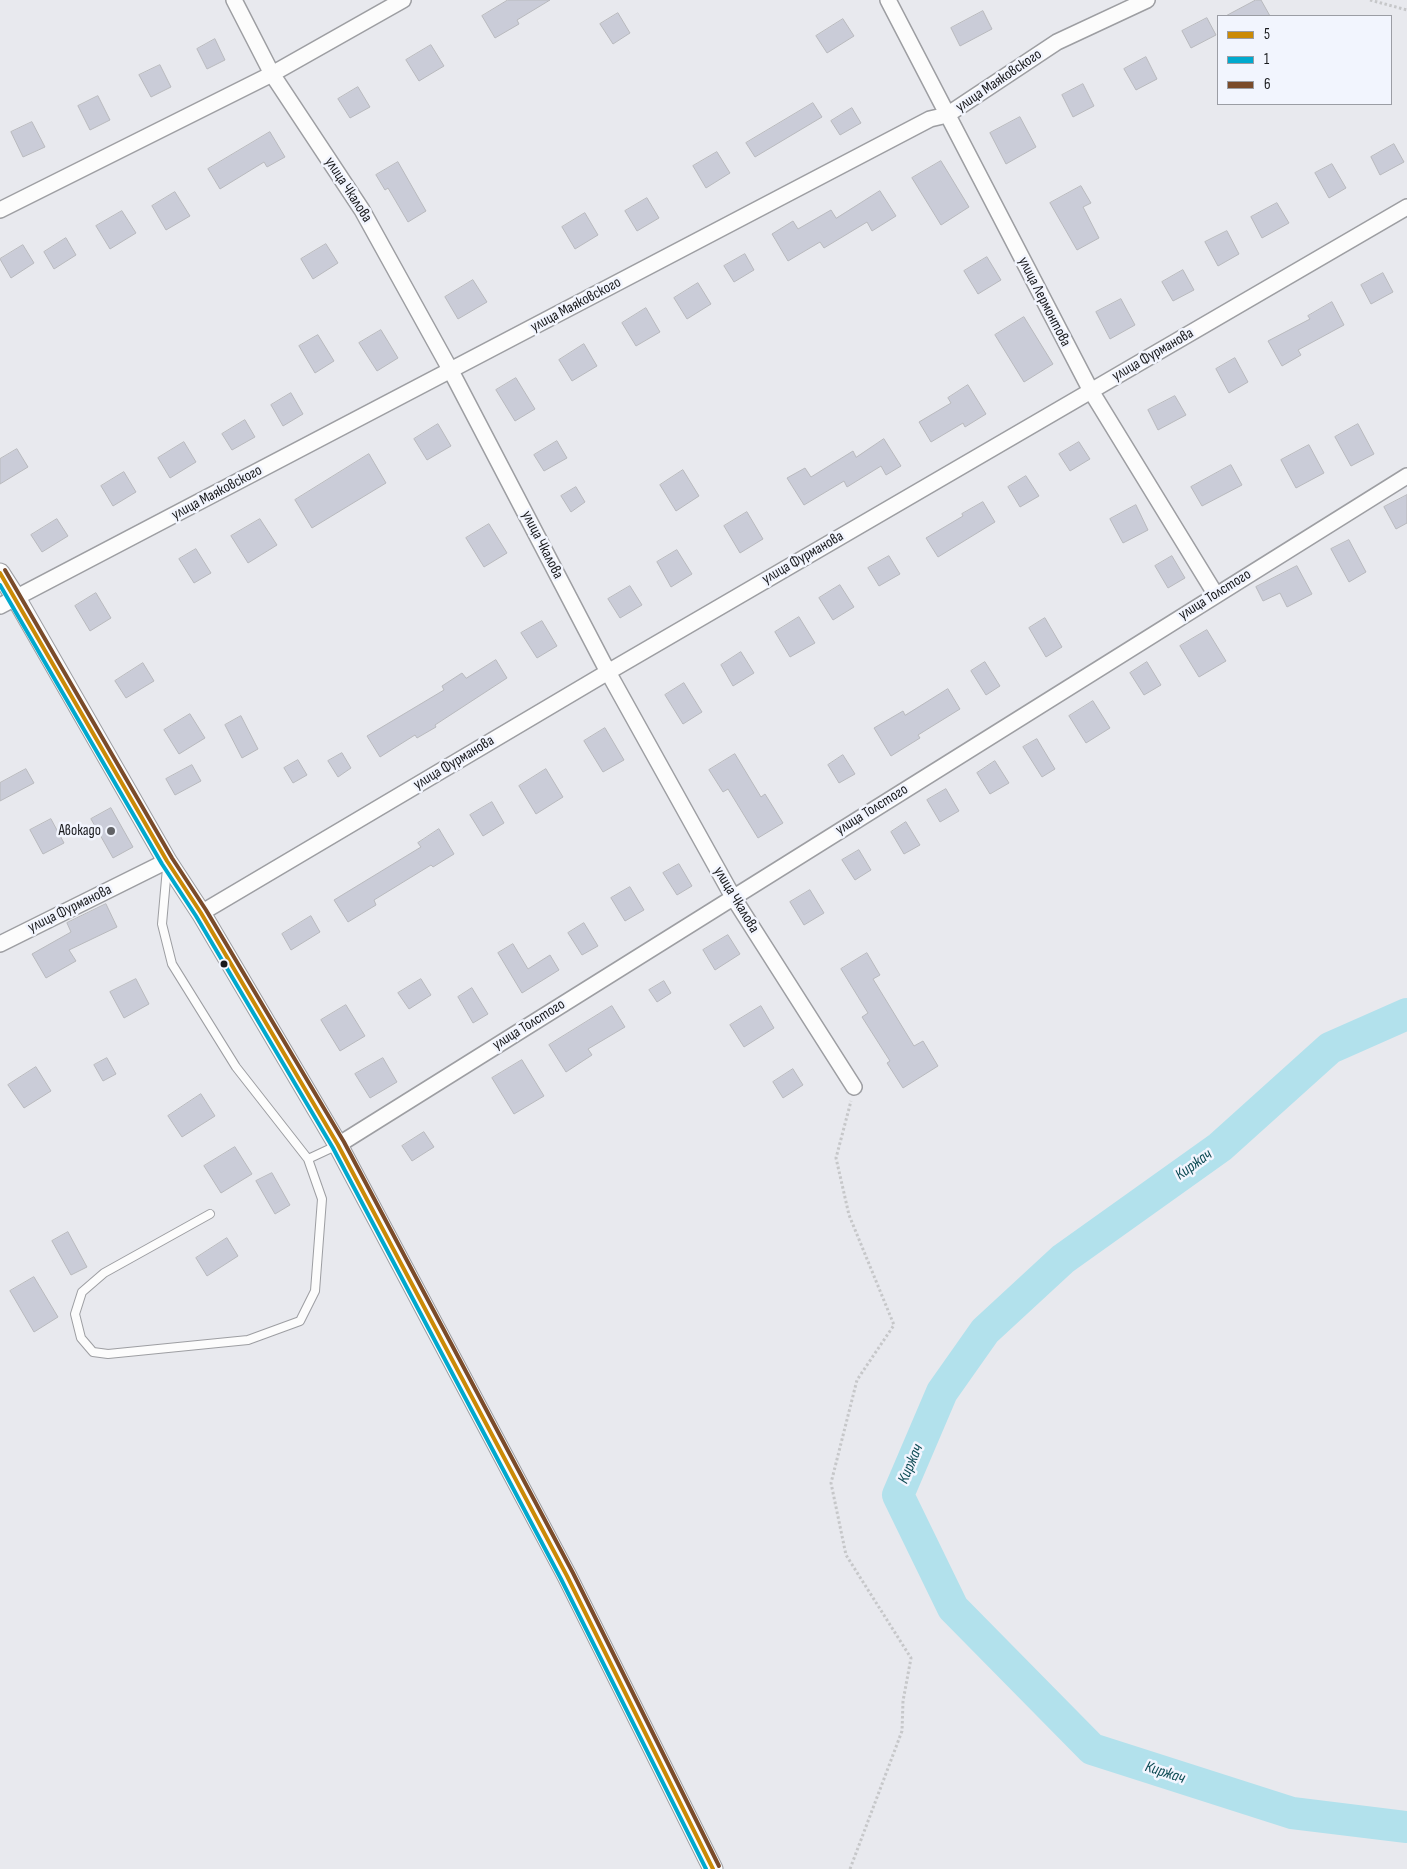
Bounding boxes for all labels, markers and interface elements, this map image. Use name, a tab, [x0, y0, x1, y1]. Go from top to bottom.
legend	[1217, 15, 1392, 105]
text: 5	[1264, 25, 1270, 44]
street label: улица Маяковского	[953, 46, 1045, 116]
text: 1	[1264, 50, 1269, 69]
text: 6	[1264, 75, 1271, 94]
street label: улица Чкалова	[320, 154, 376, 226]
street label: улица Лермонтова	[1014, 254, 1074, 350]
street label: улица Маяковского	[528, 274, 624, 336]
street label: улица Фурманова	[1109, 325, 1197, 385]
street label: улица Маяковского	[169, 462, 265, 524]
street label: улица Чкалова	[517, 508, 567, 582]
street label: улица Фурманова	[759, 528, 847, 588]
street label: улица Толстого	[1176, 566, 1254, 624]
street label: улица Фурманова	[410, 732, 498, 794]
street label: улица Толстого	[833, 781, 911, 839]
place label: Авокадо	[58, 822, 101, 840]
marker: Авокадо	[105, 825, 117, 837]
street label: улица Чкалова	[709, 864, 763, 936]
street label: улица Фурманова	[25, 881, 115, 937]
unlabelled marker	[219, 959, 229, 969]
street label: улица Толстого	[490, 996, 568, 1054]
water label: Киржач	[1172, 1145, 1216, 1185]
water label: Киржач	[894, 1441, 928, 1487]
water label: Киржач	[1143, 1758, 1187, 1788]

